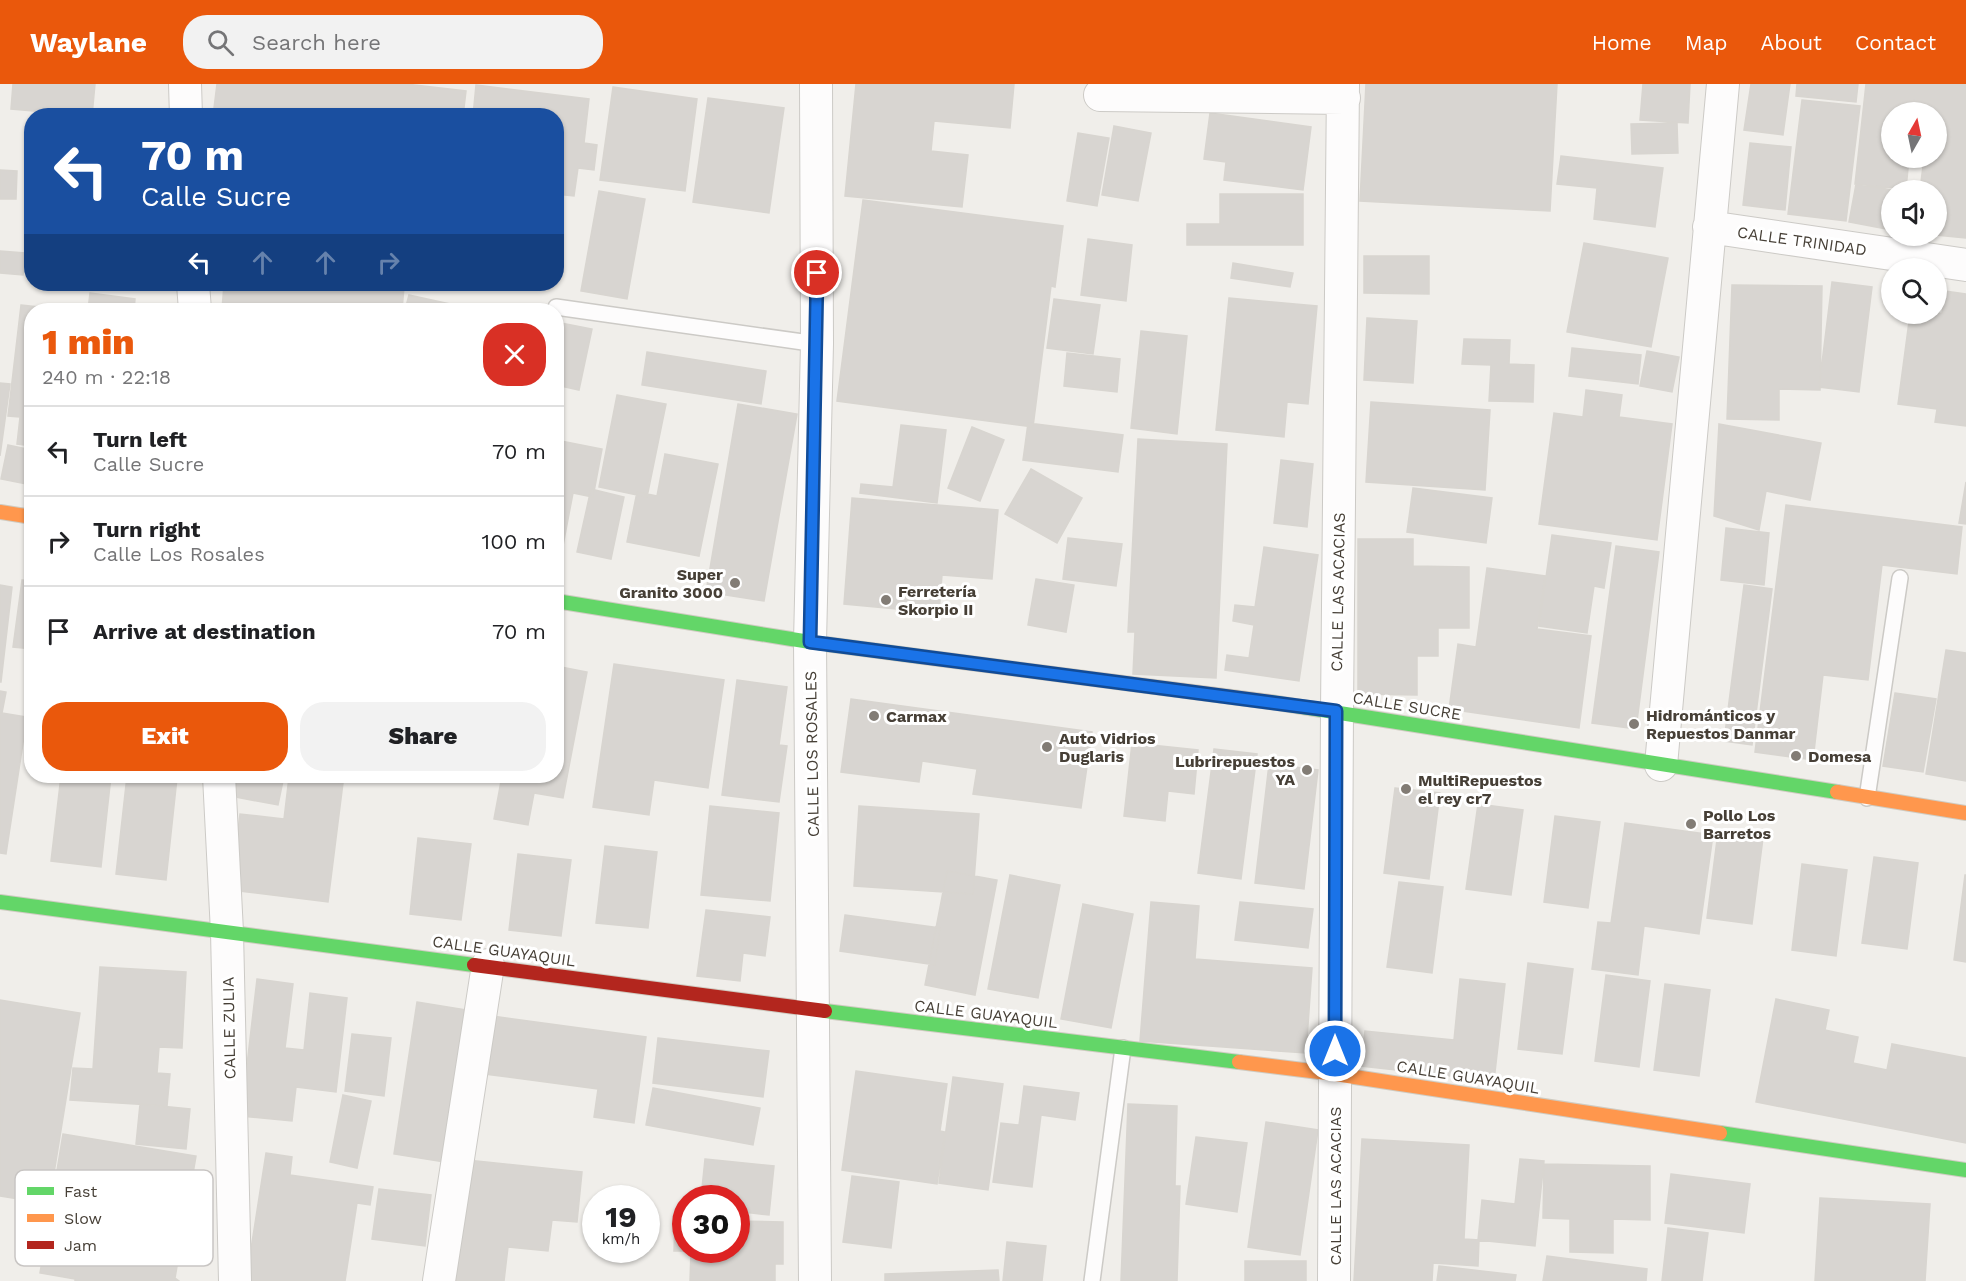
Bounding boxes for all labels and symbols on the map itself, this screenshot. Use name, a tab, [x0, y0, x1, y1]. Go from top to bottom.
north arrow	[1881, 102, 1947, 168]
street label: CALLE TRINIDAD	[1736, 222, 1868, 260]
pin	[791, 247, 842, 298]
street label: CALLE LAS ACACIAS	[1327, 512, 1349, 672]
place label: Super Granito 3000	[619, 565, 723, 602]
marker: Super Granito 3000	[728, 576, 742, 590]
place label: Ferretería Skorpio II	[898, 582, 977, 619]
marker: Ferretería Skorpio II	[879, 593, 893, 607]
street label: CALLE LOS ROSALES	[801, 671, 823, 837]
street label: CALLE SUCRE	[1351, 688, 1463, 724]
place label: Hidrománticos y Repuestos Danmar	[1646, 706, 1795, 743]
place label: Carmax	[886, 707, 947, 726]
marker: Carmax	[867, 709, 881, 723]
marker: Hidrománticos y Repuestos Danmar	[1627, 717, 1641, 731]
place label: Auto Vidrios Duglaris	[1059, 729, 1156, 766]
marker: Auto Vidrios Duglaris	[1040, 740, 1054, 754]
place label: Domesa	[1808, 747, 1872, 766]
marker: Domesa	[1789, 749, 1803, 763]
place label: Lubrirepuestos YA	[1175, 752, 1295, 789]
marker: Lubrirepuestos YA	[1300, 763, 1314, 777]
place label: MultiRepuestos el rey cr7	[1418, 771, 1543, 808]
marker: MultiRepuestos el rey cr7	[1399, 782, 1413, 796]
place label: Pollo Los Barretos	[1703, 806, 1776, 843]
marker: Pollo Los Barretos	[1684, 817, 1698, 831]
street label: CALLE GUAYAQUIL	[431, 932, 577, 971]
street label: CALLE ZULIA	[219, 976, 239, 1079]
street label: CALLE GUAYAQUIL	[913, 996, 1059, 1032]
position arrow	[1303, 1019, 1367, 1083]
street label: CALLE GUAYAQUIL	[1395, 1056, 1541, 1098]
street label: CALLE LAS ACACIAS	[1326, 1106, 1345, 1266]
legend	[15, 1170, 213, 1266]
text: Fast	[64, 1182, 97, 1201]
speed limit sign: 30	[672, 1185, 750, 1263]
text: Slow	[64, 1209, 102, 1228]
text: Jam	[64, 1236, 97, 1255]

